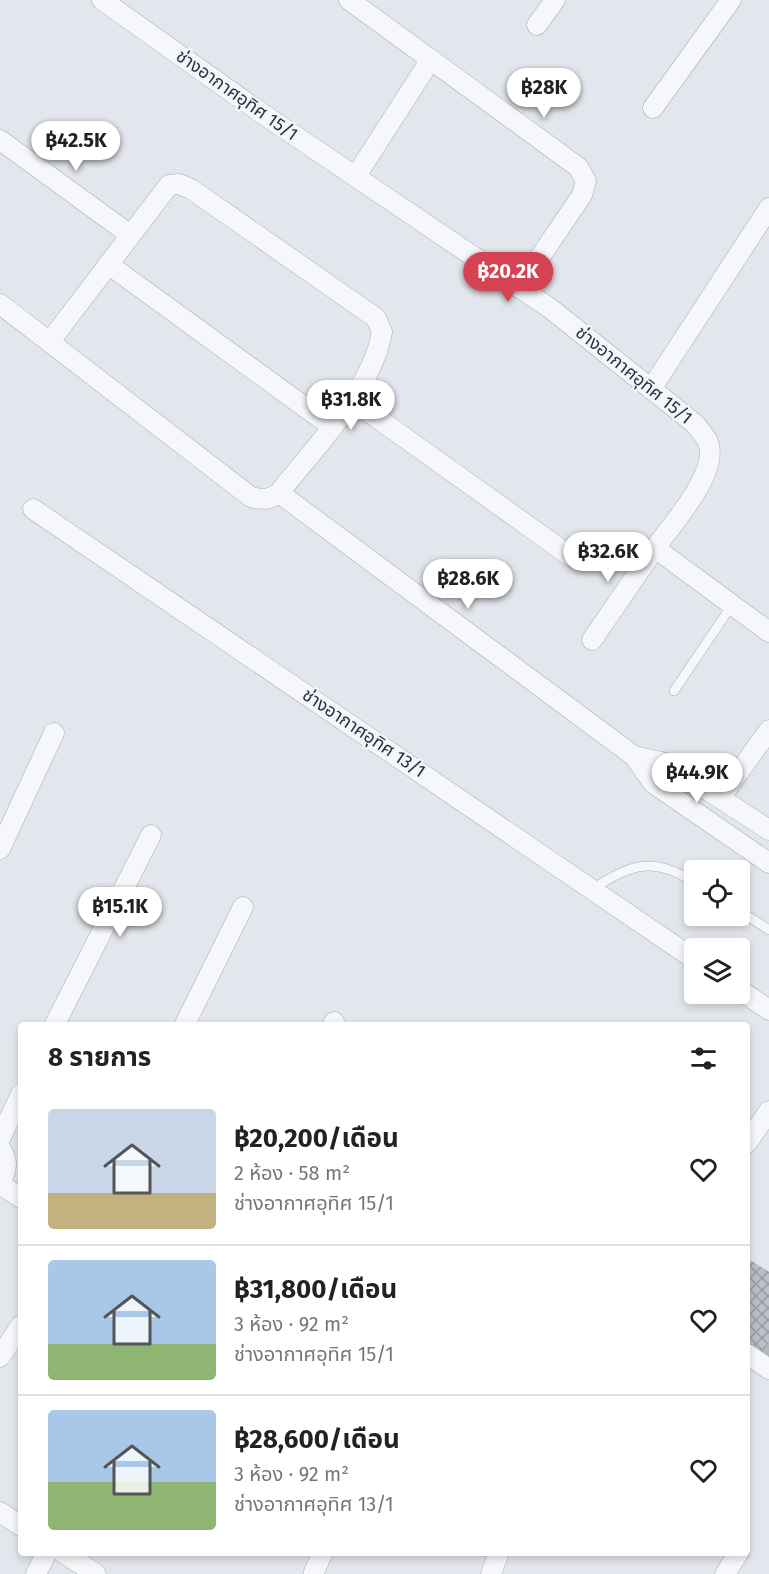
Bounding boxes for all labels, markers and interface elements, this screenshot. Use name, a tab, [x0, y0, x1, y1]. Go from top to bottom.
street label: ช่างอากาศอุทิศ 15/1	[172, 45, 302, 145]
pin: ฿28K	[508, 68, 580, 119]
text: ฿28K	[521, 75, 567, 99]
pin: ฿42.5K	[27, 121, 125, 172]
text: ฿42.5K	[45, 128, 107, 152]
pin: ฿20.2K	[459, 252, 557, 303]
text: ฿20.2K	[477, 259, 539, 283]
street label: ช่างอากาศอุทิศ 15/1	[571, 321, 697, 429]
pin: ฿31.8K	[302, 380, 400, 431]
text: ฿31.8K	[321, 387, 381, 411]
pin: ฿32.6K	[559, 532, 657, 583]
text: ฿32.6K	[577, 539, 639, 563]
pin: ฿28.6K	[419, 559, 517, 610]
text: ฿28.6K	[437, 566, 499, 590]
street label: ช่างอากาศอุทิศ 13/1	[298, 684, 430, 782]
pin: ฿44.9K	[648, 753, 746, 804]
text: ฿44.9K	[666, 760, 728, 784]
map controls	[684, 860, 750, 1004]
button: locate	[684, 860, 750, 926]
pin: ฿15.1K	[71, 887, 169, 938]
text: ฿15.1K	[92, 894, 148, 918]
button: layers	[684, 938, 750, 1004]
text: 8 รายการ	[48, 1042, 151, 1073]
icon: filters	[687, 1042, 720, 1075]
text: ฿20,200/เดือน	[234, 1123, 399, 1154]
icon: home	[96, 1133, 168, 1205]
icon: heart	[687, 1153, 720, 1186]
text: 2 ห้อง · 58 m²	[234, 1161, 350, 1185]
text: ช่างอากาศอุทิศ 15/1	[234, 1191, 394, 1215]
text: ฿31,800/เดือน	[234, 1274, 397, 1305]
icon: home	[96, 1284, 168, 1356]
icon: heart	[687, 1304, 720, 1337]
text: 3 ห้อง · 92 m²	[234, 1312, 349, 1336]
text: ช่างอากาศอุทิศ 15/1	[234, 1342, 394, 1366]
text: ฿28,600/เดือน	[234, 1424, 400, 1455]
icon: home	[96, 1434, 168, 1506]
icon: heart	[687, 1454, 720, 1487]
text: 3 ห้อง · 92 m²	[234, 1462, 349, 1486]
text: ช่างอากาศอุทิศ 13/1	[234, 1492, 394, 1516]

